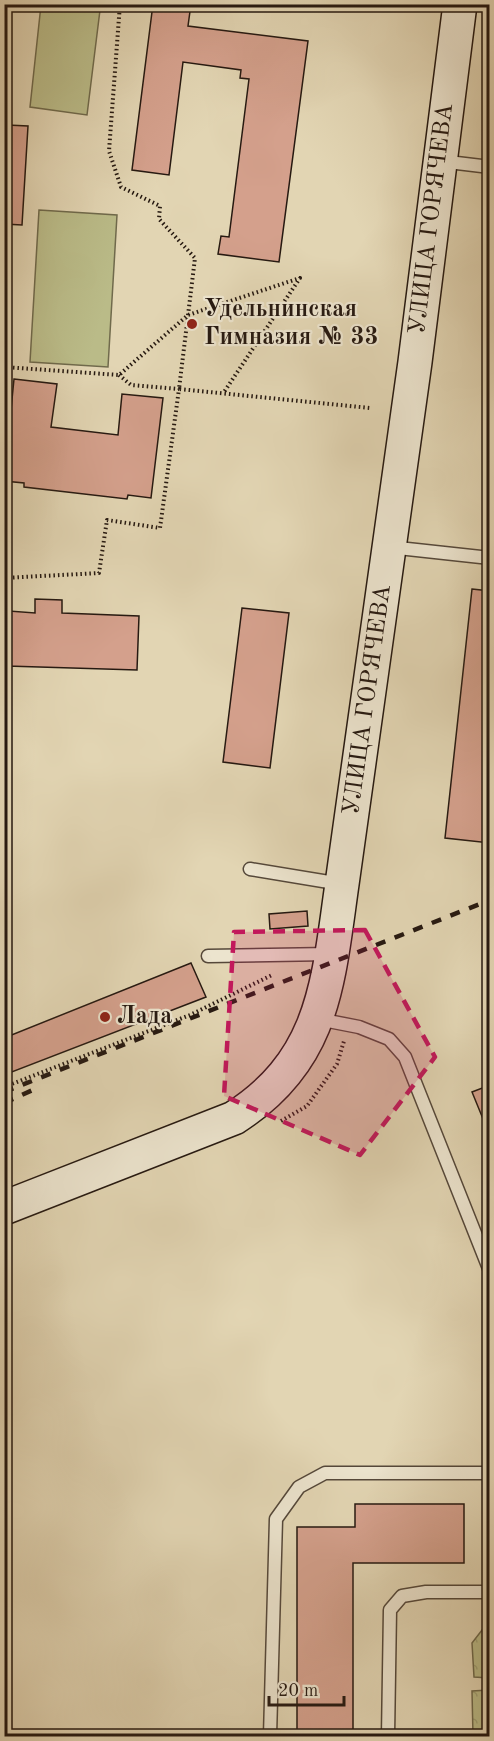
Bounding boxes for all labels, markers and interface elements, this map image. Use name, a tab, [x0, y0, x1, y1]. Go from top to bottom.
street label: УЛИЦА ГОРЯЧЕВА	[406, 102, 458, 336]
place label: Удельнинская Гимназия № 33	[204, 298, 378, 350]
marker: Удельнинская Гимназия № 33	[185, 317, 199, 331]
street label: УЛИЦА ГОРЯЧЕВА	[340, 583, 396, 817]
place label: Лада	[117, 1005, 173, 1029]
marker: Лада	[98, 1010, 112, 1024]
scale bar	[269, 1669, 344, 1707]
text: 20 m	[278, 1682, 318, 1700]

